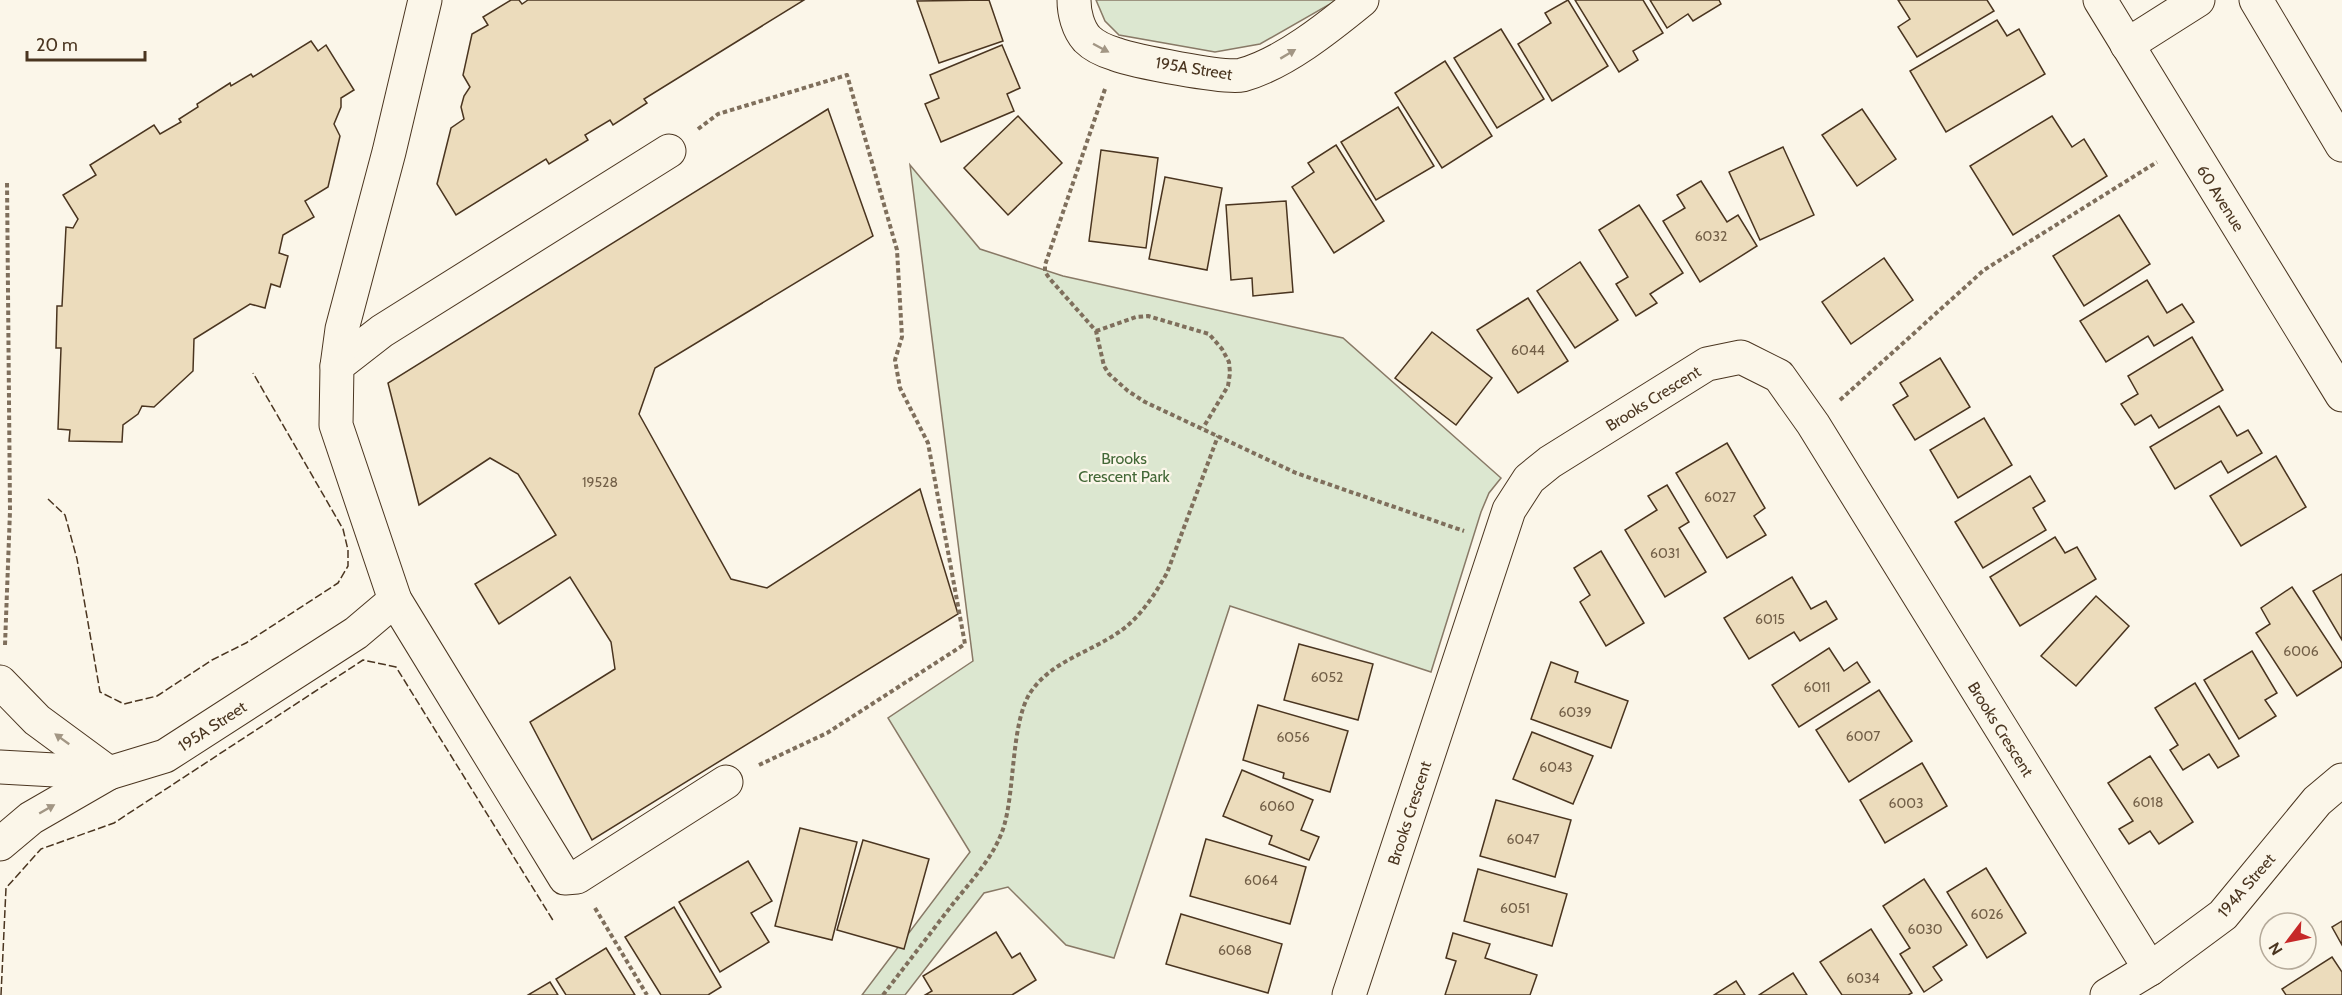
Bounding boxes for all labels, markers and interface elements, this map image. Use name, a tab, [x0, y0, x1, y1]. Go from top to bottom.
scale bar	[27, 24, 146, 62]
text: 20 m	[36, 34, 78, 56]
one-way arrow	[1092, 42, 1110, 52]
one-way arrow	[1279, 49, 1296, 60]
street label: 195A Street	[1154, 53, 1234, 84]
street label: 60 Avenue	[2193, 162, 2248, 235]
house number: 6032	[1695, 227, 1727, 245]
house number: 6044	[1511, 341, 1545, 359]
street label: Brooks Crescent	[1602, 361, 1705, 435]
park label: Brooks Crescent Park	[1078, 449, 1171, 486]
house number: 19528	[582, 473, 618, 491]
house number: 6027	[1704, 488, 1736, 506]
house number: 6031	[1650, 544, 1680, 562]
house number: 6015	[1755, 610, 1785, 628]
house number: 6006	[2283, 642, 2319, 660]
house number: 6052	[1311, 668, 1343, 686]
house number: 6011	[1804, 678, 1830, 696]
street label: Brooks Crescent	[1964, 678, 2038, 781]
street label: 195A Street	[175, 697, 250, 756]
house number: 6039	[1558, 703, 1592, 721]
house number: 6007	[1846, 727, 1880, 745]
house number: 6056	[1276, 728, 1310, 746]
one-way arrow	[55, 733, 71, 745]
street label: Brooks Crescent	[1384, 758, 1435, 868]
house number: 6043	[1539, 758, 1573, 776]
house number: 6018	[2133, 793, 2163, 811]
house number: 6003	[1888, 794, 1924, 812]
house number: 6060	[1259, 797, 1295, 815]
one-way arrow	[39, 804, 56, 814]
house number: 6047	[1507, 830, 1539, 848]
street label: 194A Street	[2214, 849, 2280, 921]
house number: 6064	[1244, 871, 1278, 889]
house number: 6051	[1500, 899, 1530, 917]
house number: 6026	[1970, 905, 2004, 923]
north arrow	[2258, 911, 2318, 971]
house number: 6030	[1907, 920, 1943, 938]
text: N	[2265, 939, 2287, 959]
house number: 6068	[1218, 941, 1252, 959]
house number: 6034	[1846, 969, 1880, 987]

